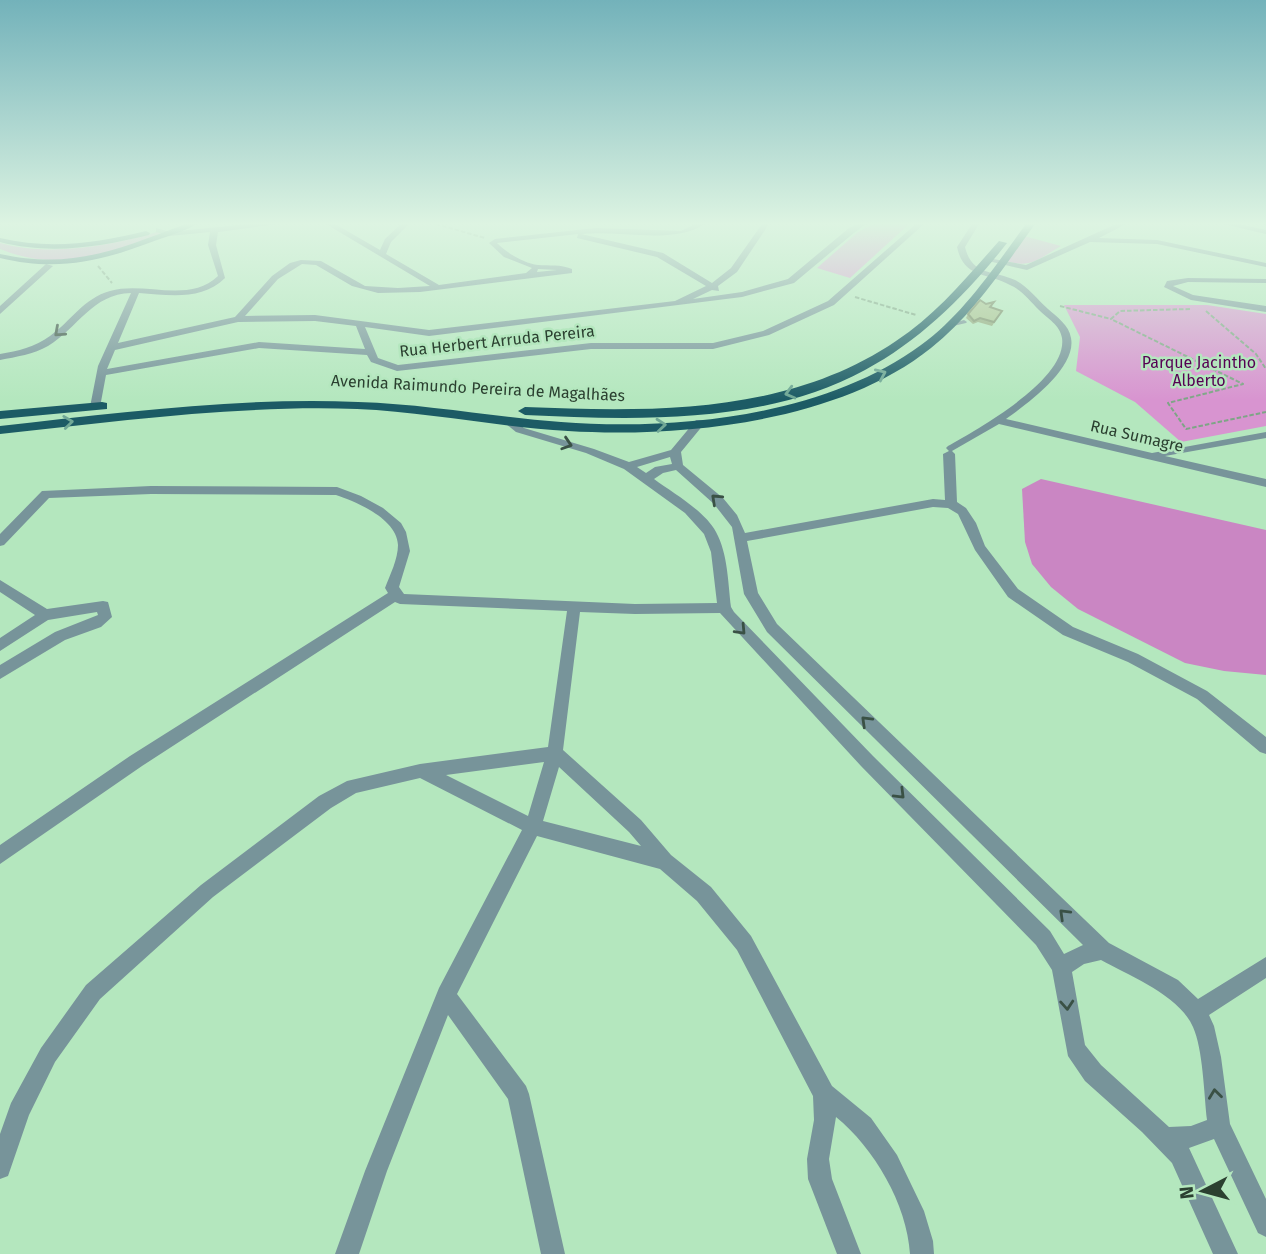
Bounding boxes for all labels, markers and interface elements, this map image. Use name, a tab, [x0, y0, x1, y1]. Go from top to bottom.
street label: Rua Herbert Arruda Pereira	[398, 321, 596, 361]
one-way arrow	[54, 324, 67, 336]
park label: Parque Jacintho Alberto	[1142, 353, 1256, 390]
one-way arrow	[874, 368, 886, 382]
street label: Avenida Raimundo Pereira de Magalhães	[330, 371, 626, 405]
one-way arrow	[785, 384, 797, 399]
one-way arrow	[62, 415, 74, 430]
street label: Rua Sumagre	[1089, 416, 1185, 456]
one-way arrow	[656, 418, 667, 433]
one-way arrow	[561, 436, 573, 450]
one-way arrow	[711, 495, 724, 508]
one-way arrow	[733, 622, 746, 635]
one-way arrow	[862, 716, 875, 729]
one-way arrow	[891, 786, 904, 799]
one-way arrow	[1059, 910, 1072, 923]
one-way arrow	[1059, 1000, 1074, 1011]
one-way arrow	[1208, 1089, 1223, 1100]
north arrow	[1168, 1156, 1238, 1226]
text: N	[1174, 1185, 1199, 1200]

